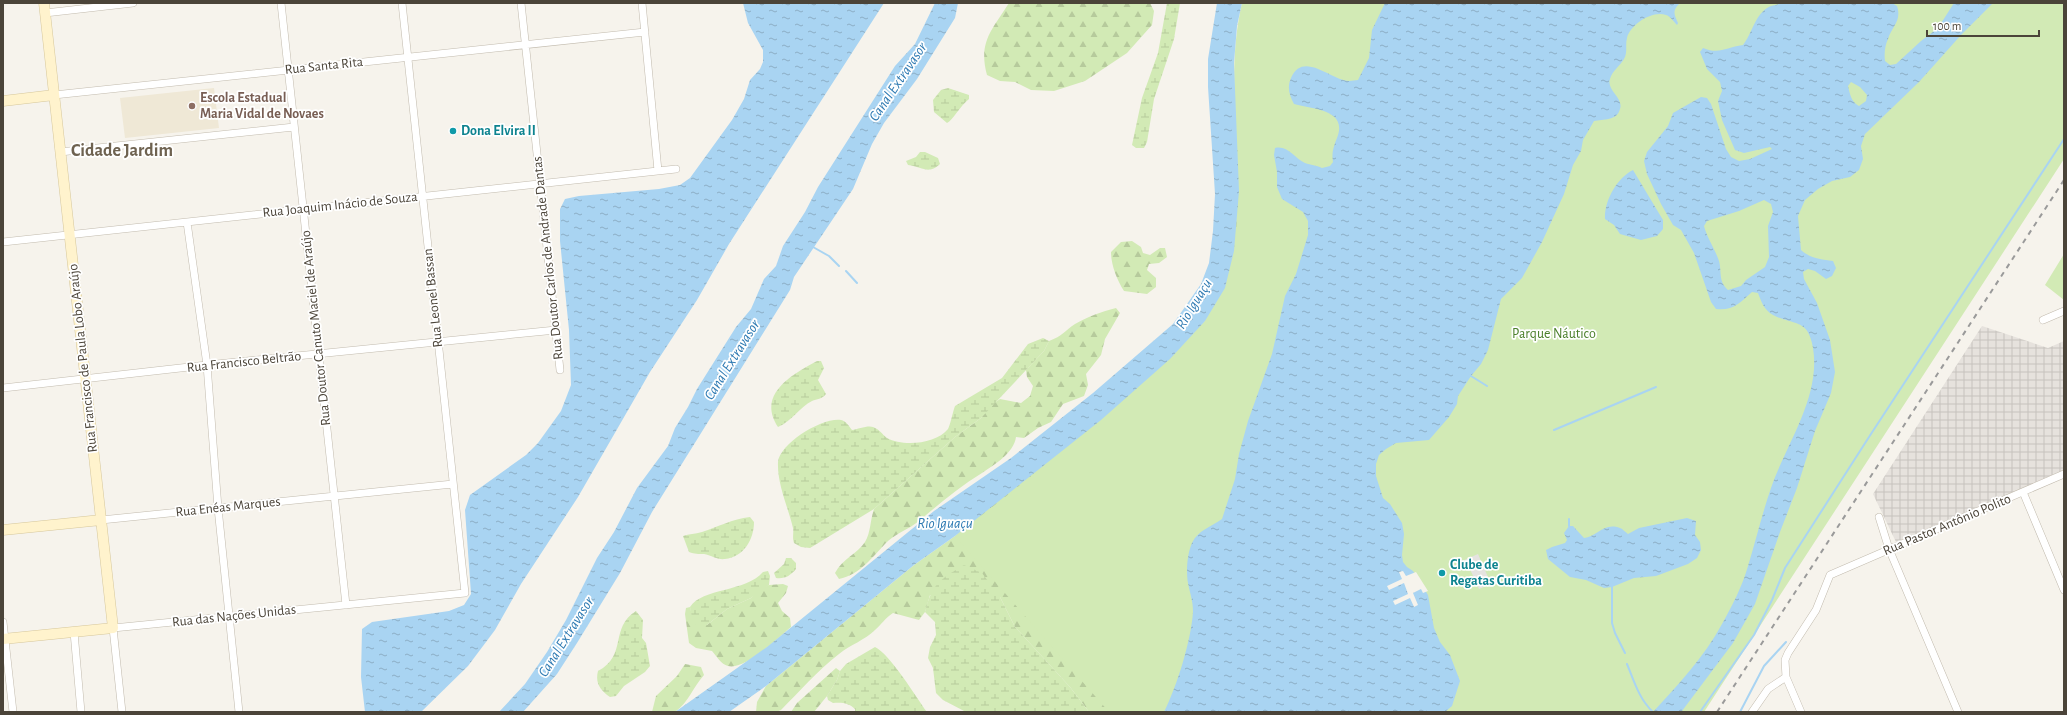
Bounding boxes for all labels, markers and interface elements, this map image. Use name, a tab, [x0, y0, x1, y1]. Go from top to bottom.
scale bar	[1927, 12, 2039, 38]
text: 100 m	[1933, 20, 1961, 32]
water label: Canal Extravasor	[866, 39, 930, 124]
street label: Rua Santa Rita	[284, 55, 364, 77]
place label: Escola Estadual Maria Vidal de Novaes	[200, 91, 324, 121]
marker: Escola Estadual Maria Vidal de Novaes	[187, 101, 197, 111]
place label: Dona Elvira II	[461, 124, 536, 138]
marker: Dona Elvira II	[448, 126, 458, 136]
district label: Cidade Jardim	[71, 142, 173, 160]
street label: Rua Doutor Carlos de Andrade Dantas	[530, 156, 566, 360]
street label: Rua Joaquim Inácio de Souza	[262, 190, 419, 220]
street label: Rua Doutor Canuto Maciel de Araújo	[299, 229, 333, 427]
street label: Rua Leonel Bassan	[421, 248, 445, 348]
street label: Rua Francisco de Paula Lobo Araújo	[66, 263, 100, 453]
water label: Rio Iguaçu	[1173, 277, 1215, 331]
water label: Canal Extravasor	[701, 316, 763, 403]
park label: Parque Náutico	[1512, 327, 1596, 341]
street label: Rua Francisco Beltrão	[186, 349, 302, 375]
street label: Rua Pastor Antônio Polito	[1881, 492, 2013, 558]
street label: Rua Enéas Marques	[175, 495, 281, 519]
water label: Rio Iguaçu	[917, 516, 973, 531]
place label: Clube de Regatas Curitiba	[1450, 558, 1542, 588]
marker: Clube de Regatas Curitiba	[1437, 568, 1447, 578]
water label: Canal Extravasor	[535, 593, 597, 680]
street label: Rua das Nações Unidas	[171, 603, 297, 629]

